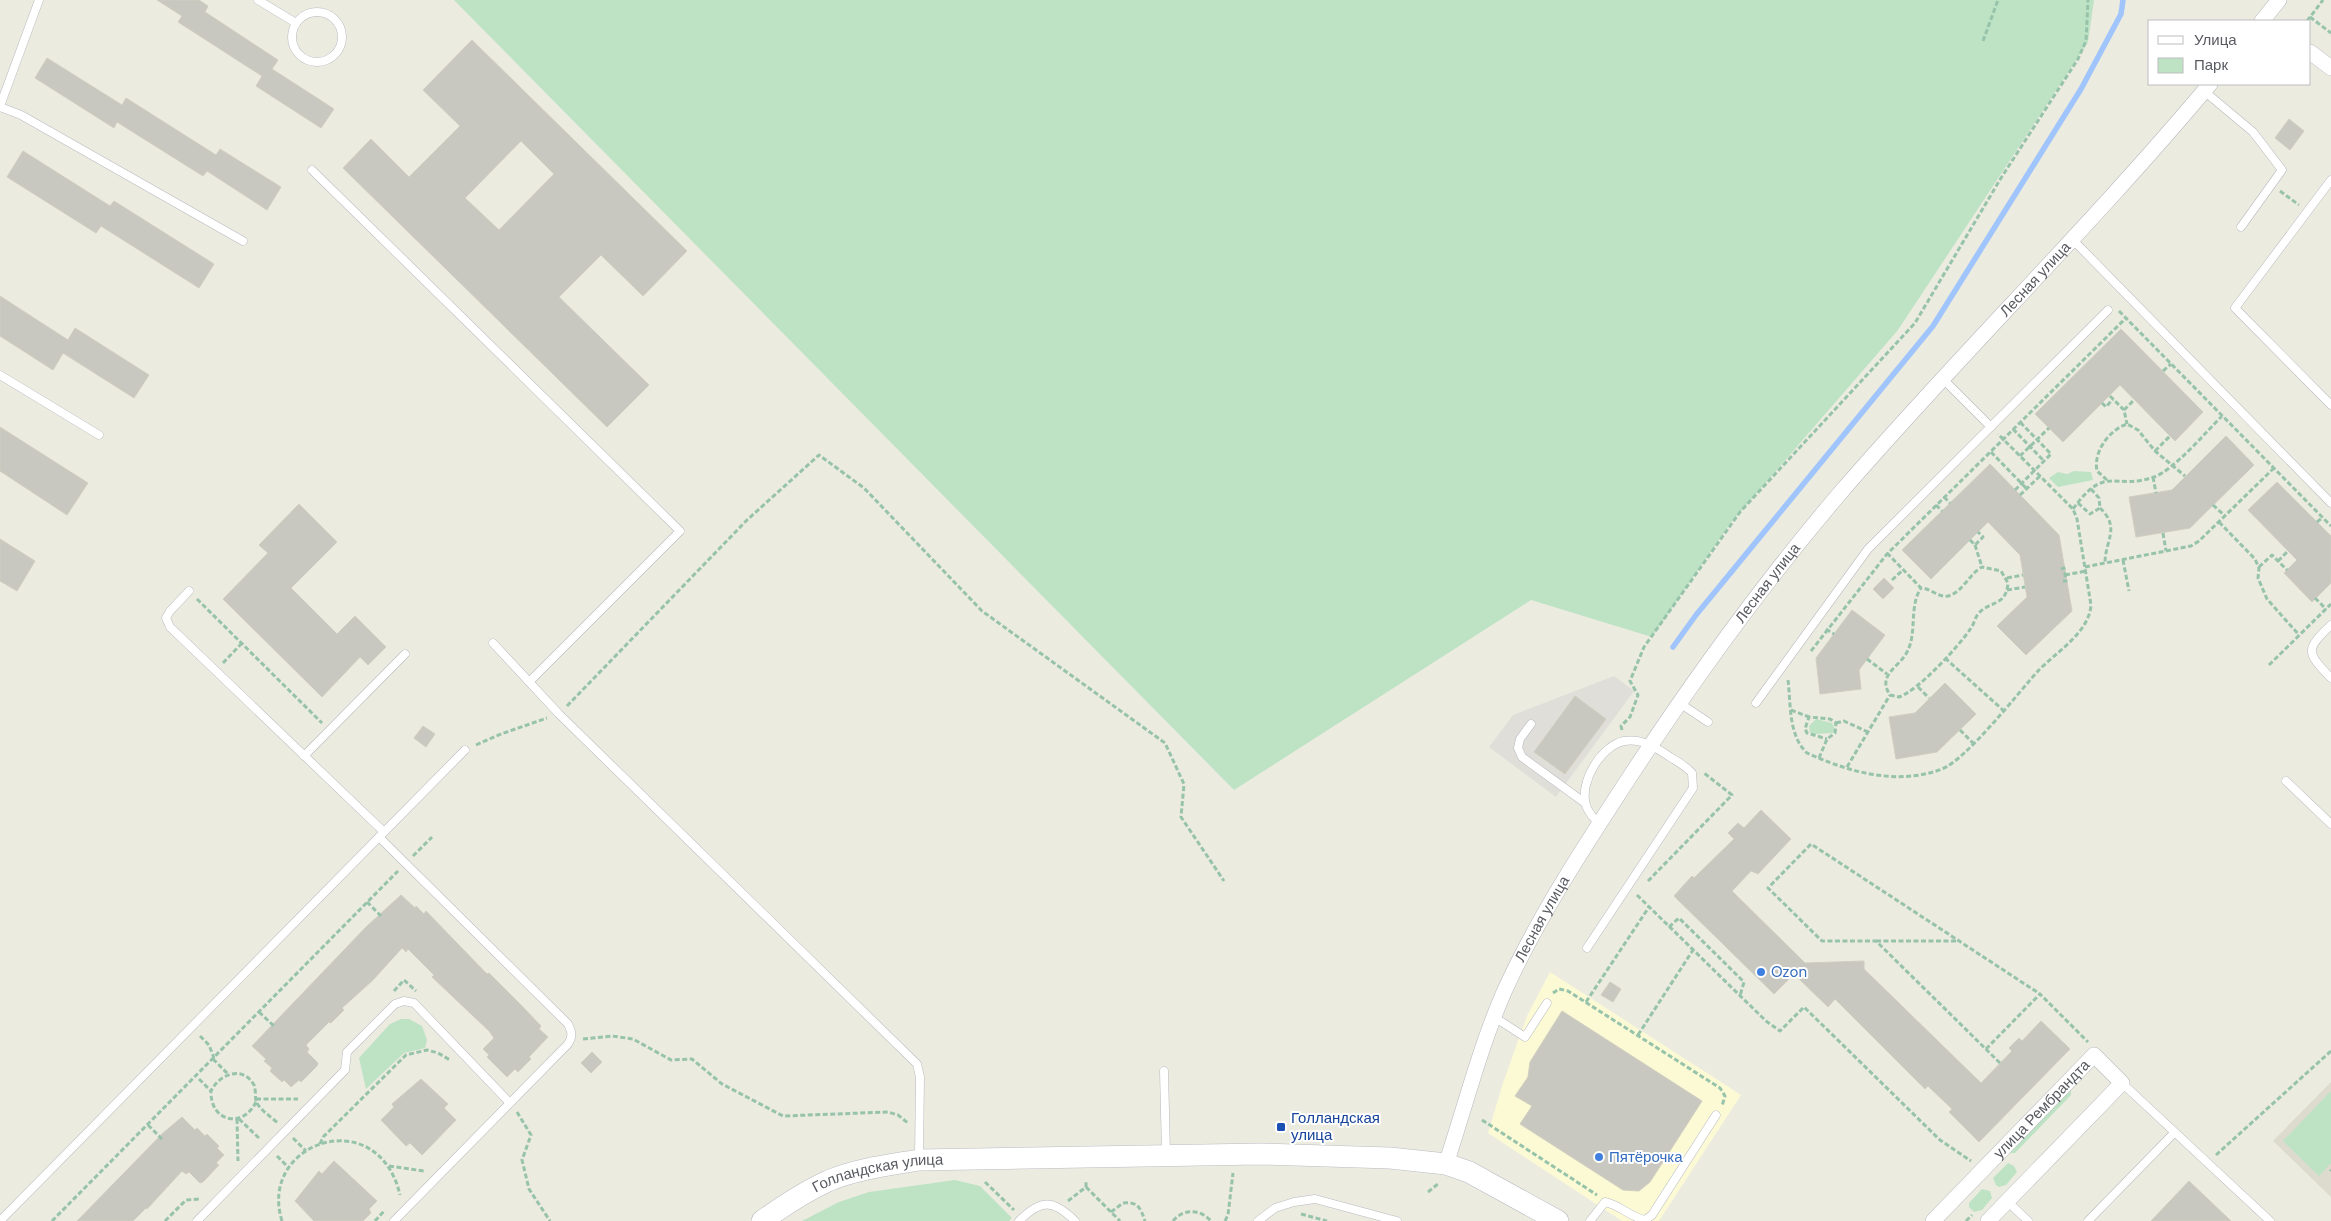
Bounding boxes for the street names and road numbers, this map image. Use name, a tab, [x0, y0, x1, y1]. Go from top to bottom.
street label: Лесная улица	[1995, 237, 2076, 321]
street label: Лесная улица	[1730, 538, 1805, 627]
street label: Лесная улица	[1510, 872, 1575, 965]
street label: улица Рембрандта	[1989, 1055, 2095, 1163]
street label: Голландская улица	[809, 1150, 944, 1197]

